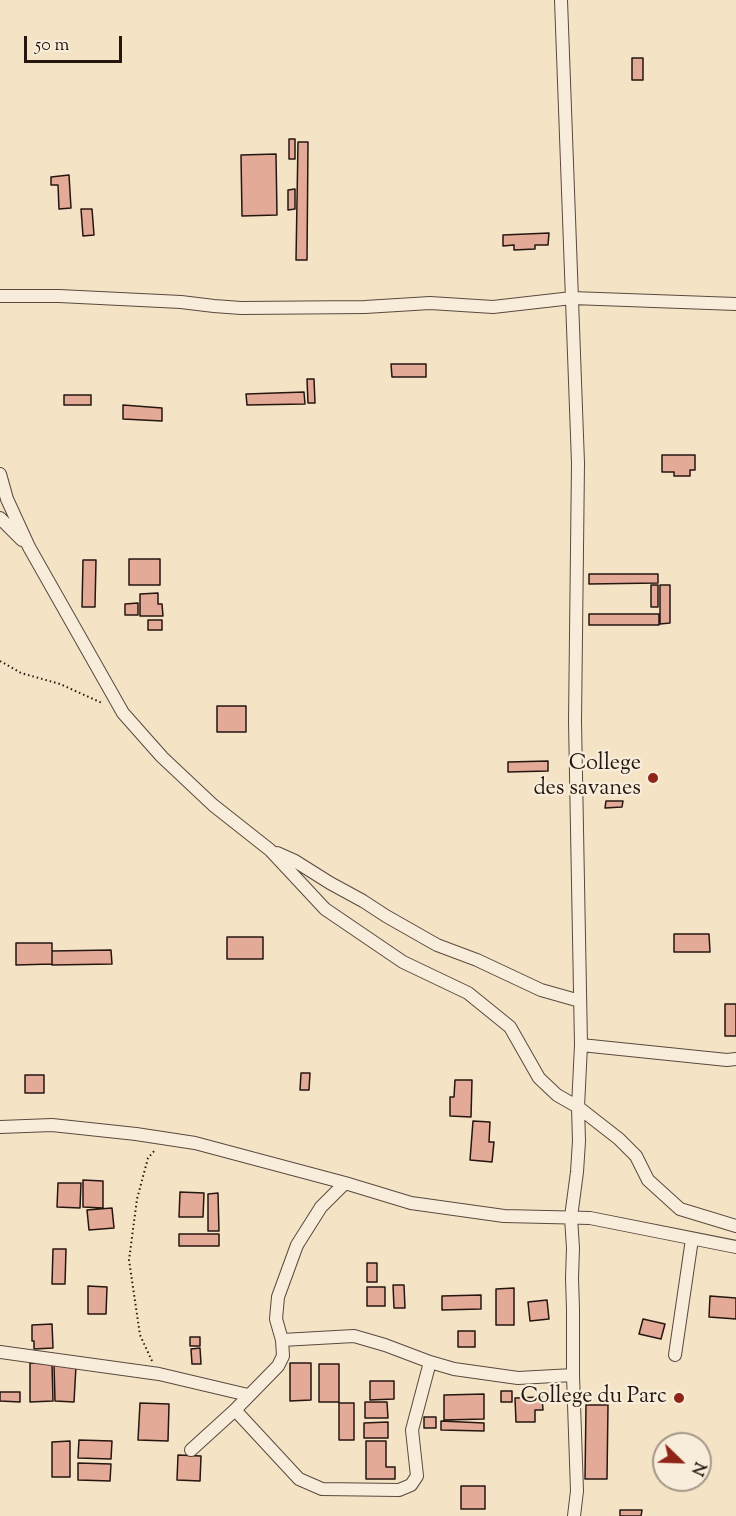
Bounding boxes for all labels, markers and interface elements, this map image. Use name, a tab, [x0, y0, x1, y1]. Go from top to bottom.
scale bar	[27, 24, 124, 62]
text: 50 m	[35, 33, 69, 59]
place label: College des savanes	[533, 752, 641, 804]
marker: College des savanes	[646, 771, 660, 785]
place label: College du Parc	[520, 1385, 667, 1411]
marker: College du Parc	[672, 1391, 686, 1405]
north arrow	[652, 1432, 712, 1492]
text: N	[684, 1458, 710, 1479]

